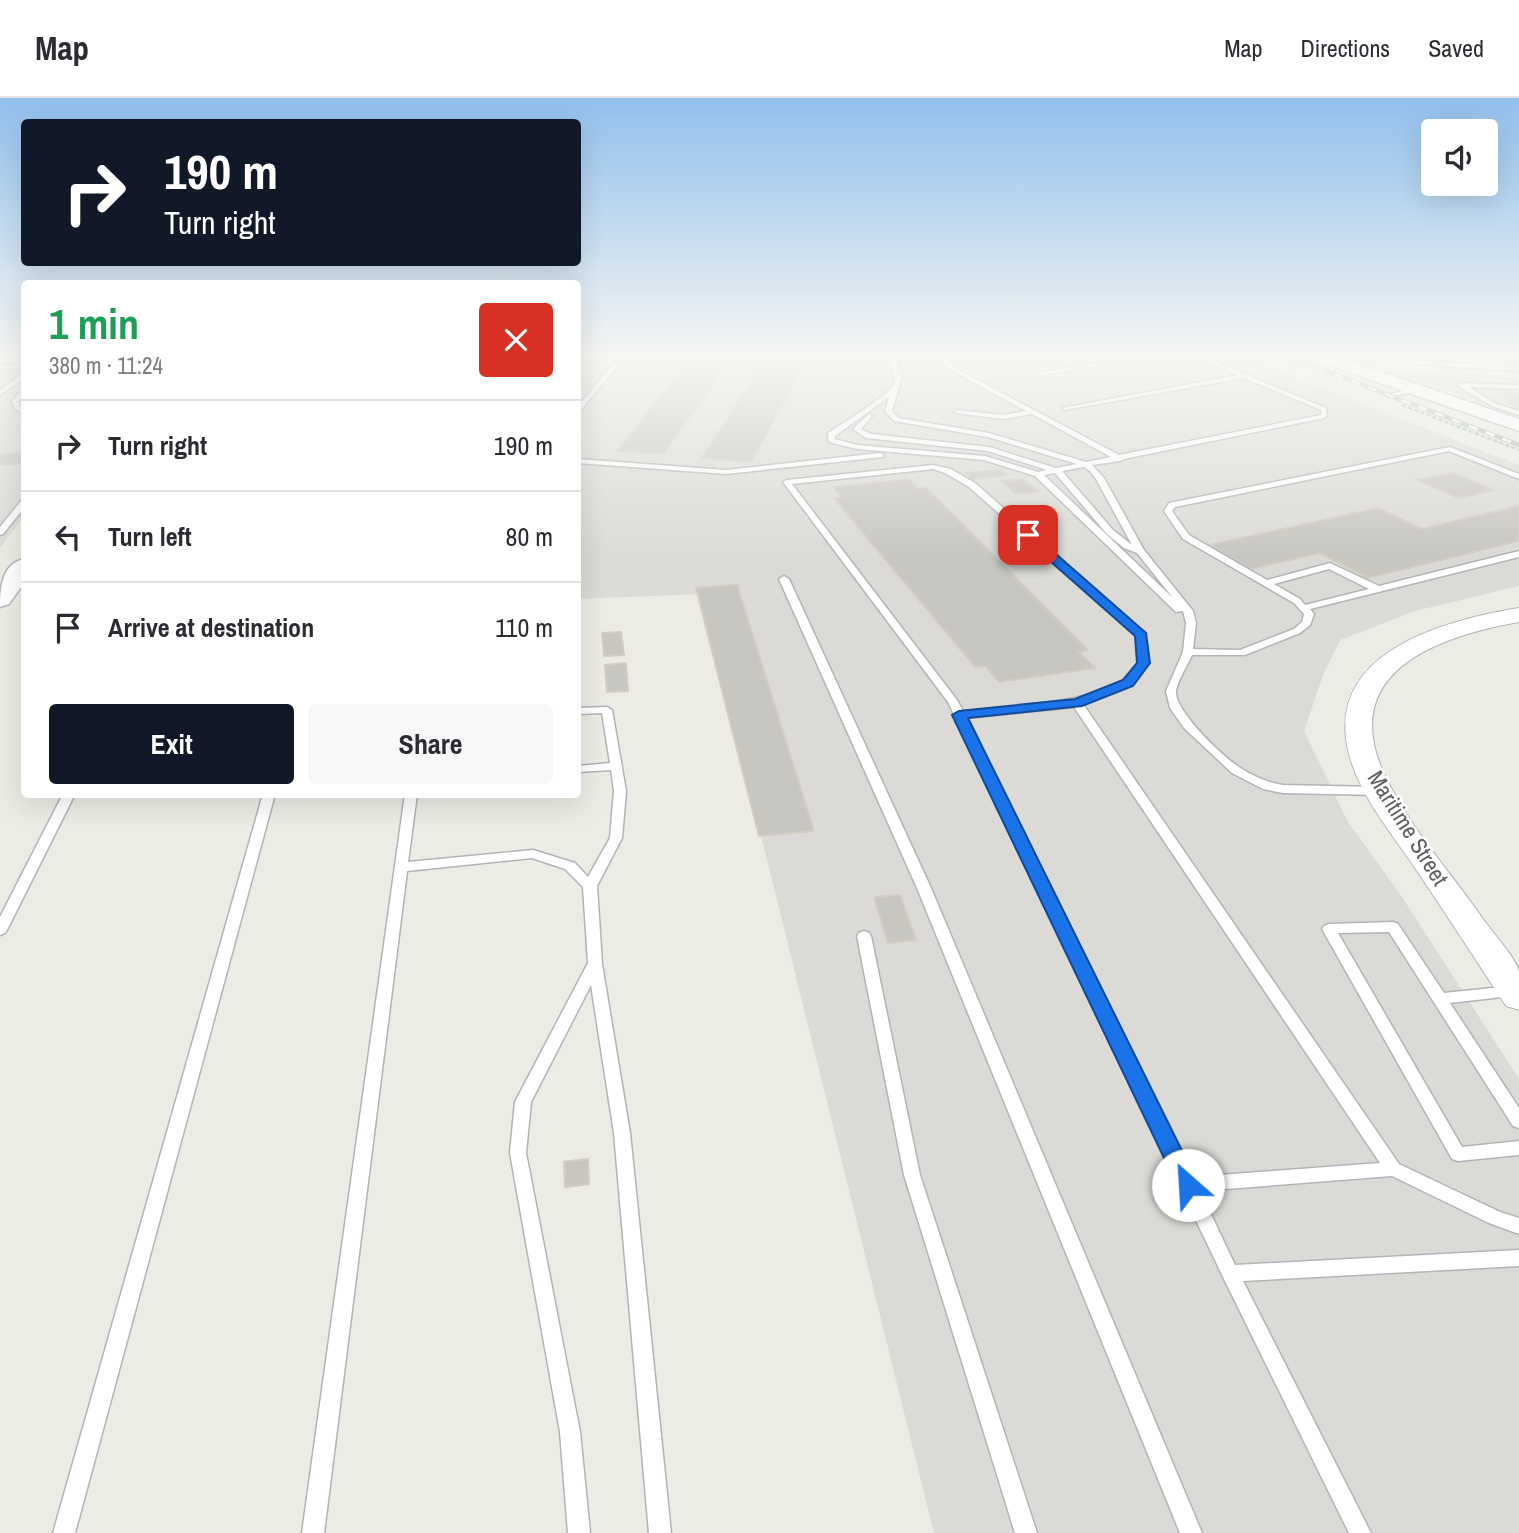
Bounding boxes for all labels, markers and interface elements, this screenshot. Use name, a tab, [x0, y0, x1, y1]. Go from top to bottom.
text: Map	[35, 26, 89, 70]
text: Map	[1224, 32, 1262, 64]
text: Directions	[1300, 32, 1390, 64]
text: Saved	[1428, 32, 1484, 64]
map controls	[1421, 119, 1498, 196]
button: sound	[1421, 119, 1498, 196]
text: 190 m	[164, 138, 278, 204]
icon: right	[49, 147, 140, 238]
text: Turn right	[164, 201, 276, 244]
text: 1 min	[49, 296, 139, 352]
button: close	[479, 303, 553, 377]
text: 380 m · 11:24	[49, 350, 163, 381]
icon: right	[49, 427, 87, 465]
text: Turn right	[108, 428, 207, 463]
text: 190 m	[494, 428, 553, 463]
pin	[998, 505, 1058, 565]
icon: arrive	[1009, 516, 1047, 554]
icon: left	[49, 518, 87, 556]
text: Turn left	[108, 519, 192, 554]
text: 80 m	[506, 519, 553, 554]
icon: arrive	[49, 609, 87, 647]
text: Arrive at destination	[108, 610, 314, 645]
text: 110 m	[495, 610, 553, 645]
button: Exit	[49, 704, 294, 784]
button: Share	[308, 704, 553, 784]
street label: Maritime Street	[1361, 764, 1456, 891]
position arrow	[1151, 1148, 1225, 1222]

